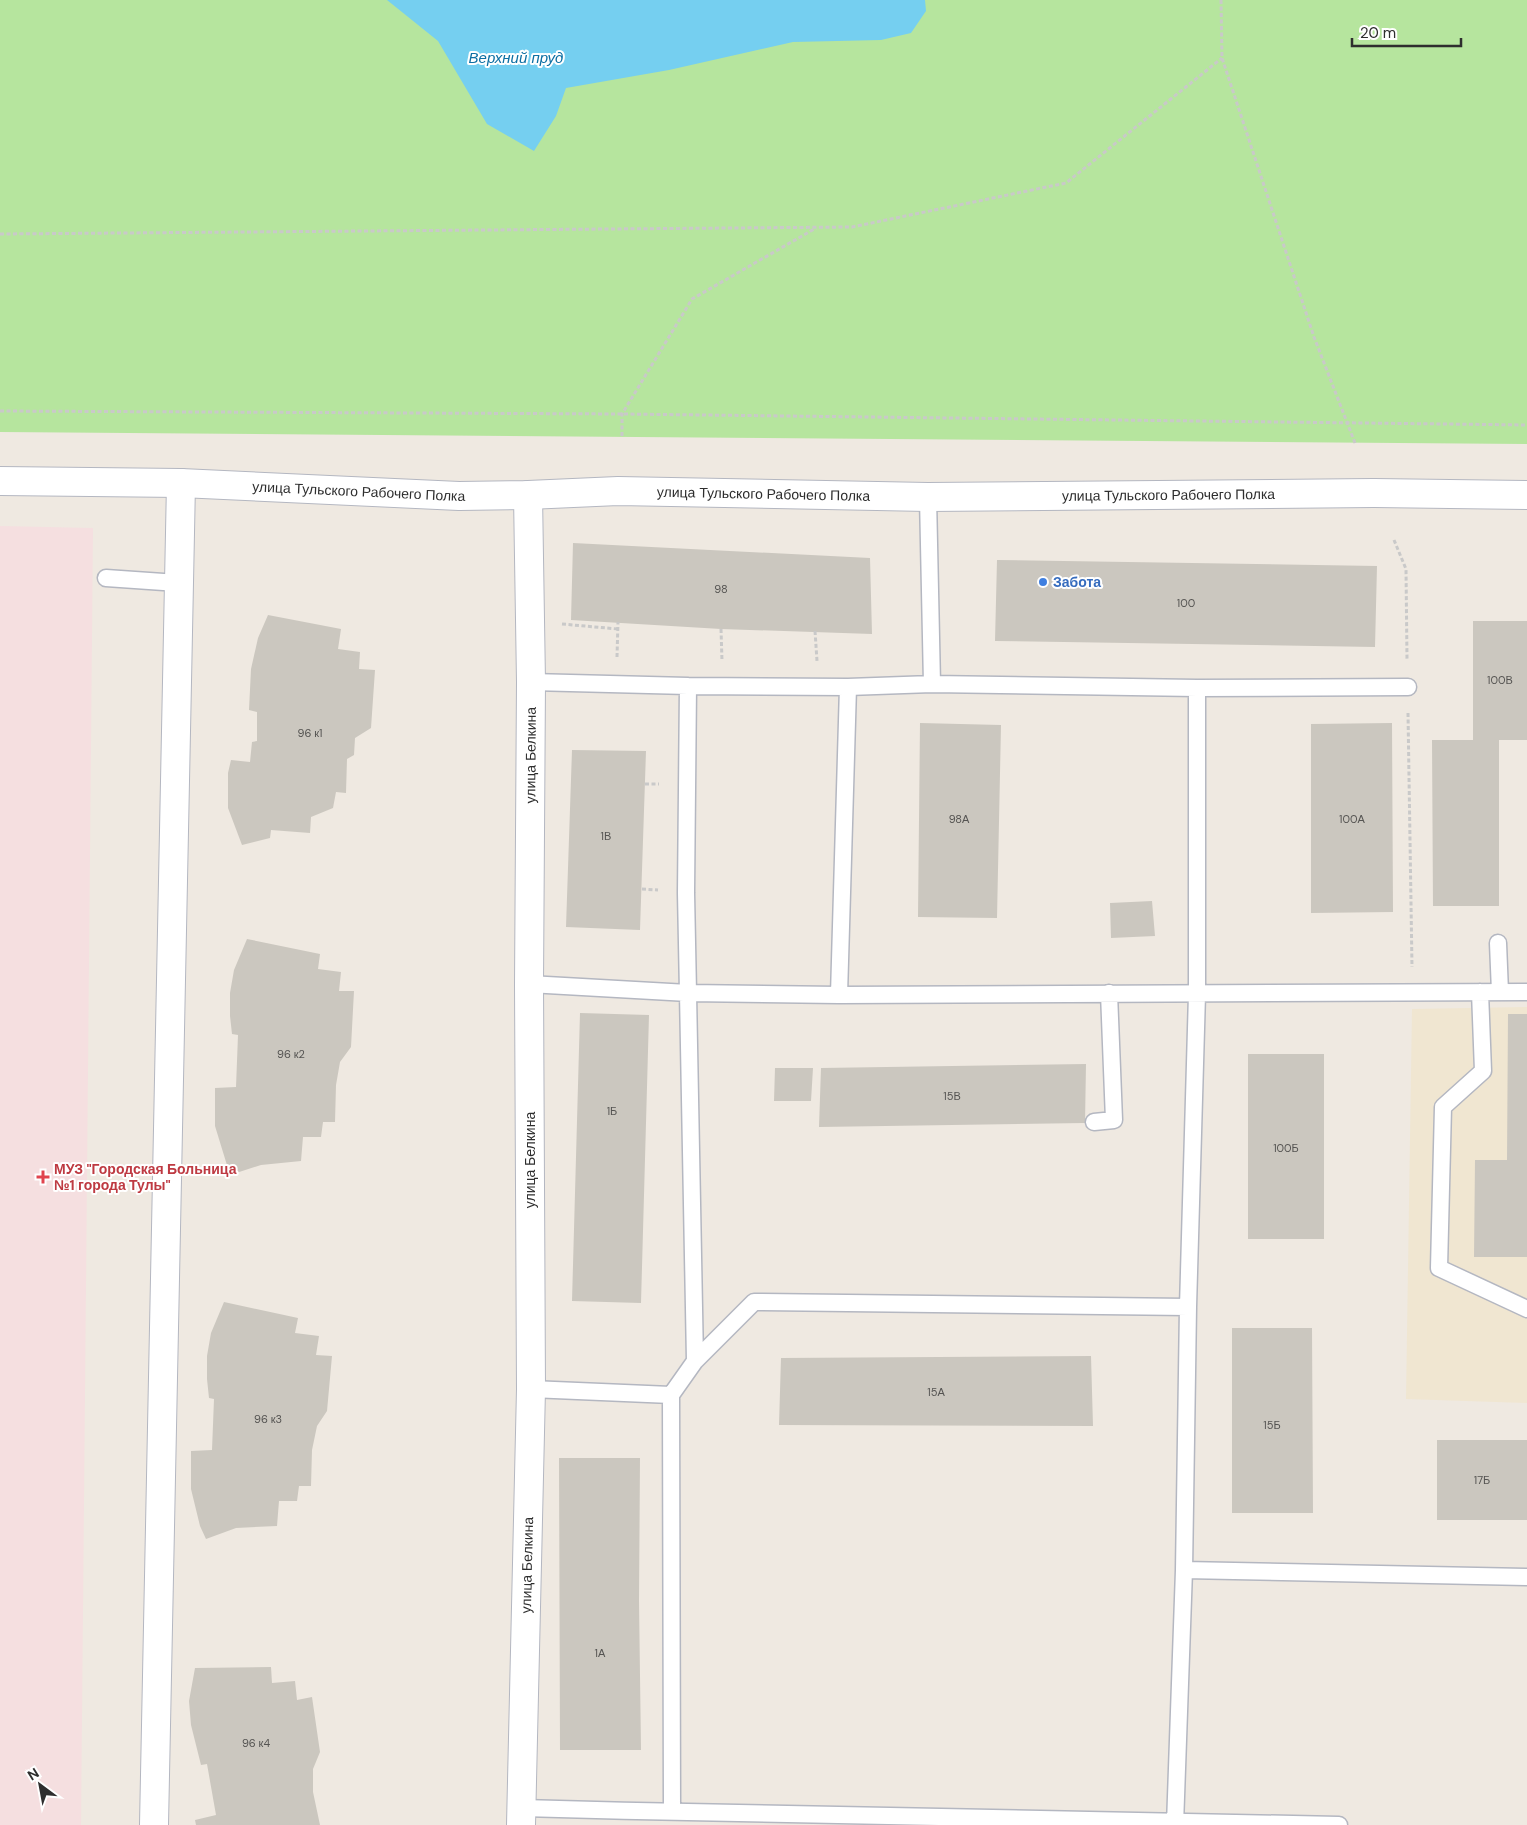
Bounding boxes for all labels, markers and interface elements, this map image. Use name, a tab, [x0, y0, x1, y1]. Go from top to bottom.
scale bar	[1352, 15, 1461, 47]
text: 20 m	[1360, 23, 1396, 43]
water label: Верхний пруд	[469, 48, 563, 68]
street label: улица Тульского Рабочего Полка	[252, 477, 466, 505]
street label: улица Тульского Рабочего Полка	[657, 483, 871, 505]
street label: улица Тульского Рабочего Полка	[1062, 485, 1275, 505]
place label: Забота	[1053, 573, 1101, 591]
marker: Забота	[1037, 576, 1049, 588]
house number: 98	[714, 582, 728, 596]
house number: 100	[1177, 596, 1195, 610]
house number: 100В	[1487, 673, 1513, 687]
street label: улица Белкина	[521, 707, 540, 803]
house number: 96 к1	[298, 726, 323, 740]
house number: 98А	[949, 812, 970, 826]
house number: 100А	[1339, 812, 1366, 826]
house number: 1В	[601, 829, 611, 843]
house number: 96 к2	[277, 1047, 305, 1061]
house number: 15В	[943, 1089, 961, 1103]
house number: 1Б	[607, 1104, 617, 1118]
street label: улица Белкина	[521, 1112, 539, 1208]
house number: 100Б	[1273, 1141, 1299, 1155]
place label: МУЗ "Городская Больница №1 города Тулы"	[54, 1160, 237, 1194]
marker: МУЗ "Городская Больница №1 города Тулы"	[36, 1170, 50, 1184]
house number: 15А	[927, 1385, 945, 1399]
house number: 96 к3	[254, 1412, 282, 1426]
house number: 15Б	[1263, 1418, 1281, 1432]
house number: 17Б	[1474, 1473, 1490, 1487]
street label: улица Белкина	[517, 1516, 537, 1613]
house number: 1А	[595, 1646, 606, 1660]
house number: 96 к4	[242, 1736, 270, 1750]
north arrow	[15, 1760, 65, 1810]
text: N	[24, 1764, 42, 1784]

